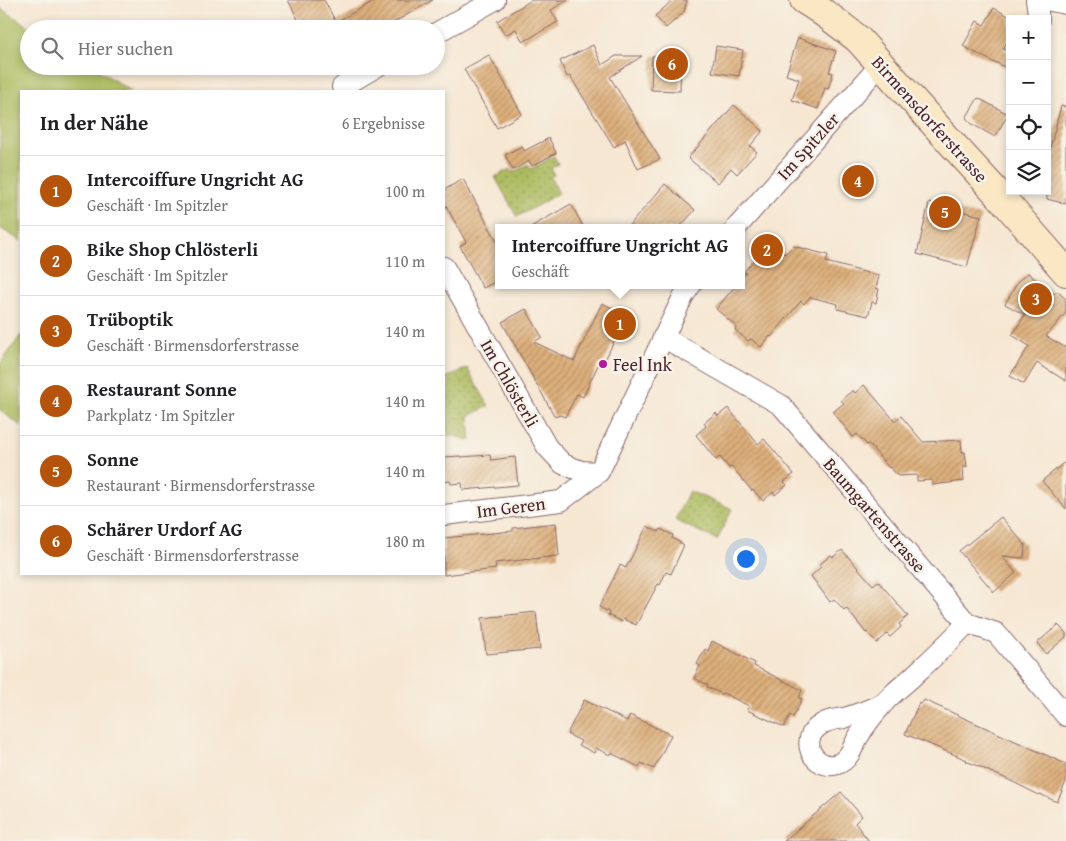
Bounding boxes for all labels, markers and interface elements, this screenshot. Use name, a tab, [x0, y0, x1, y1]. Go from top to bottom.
map controls	[1006, 15, 1051, 195]
button: +	[1006, 15, 1051, 60]
search box	[20, 20, 445, 75]
icon: search	[38, 34, 66, 62]
text: Hier suchen	[78, 34, 173, 62]
pin: 6	[656, 45, 688, 83]
street label: Birmensdorferstrasse	[865, 49, 995, 189]
button: −	[1006, 60, 1051, 105]
button: locate	[1006, 105, 1051, 150]
street label: Im Spitzler	[770, 106, 846, 186]
text: In der Nähe	[40, 107, 148, 138]
text: 6 Ergebnisse	[342, 111, 425, 135]
button: layers	[1006, 150, 1051, 195]
pin: 4	[842, 162, 874, 200]
text: Intercoiffure Ungricht AG	[87, 165, 304, 193]
text: 1	[52, 179, 60, 203]
text: 100 m	[385, 179, 425, 203]
text: Geschäft · Im Spitzler	[87, 193, 228, 217]
pin: 5	[929, 193, 961, 231]
popup	[495, 224, 745, 289]
text: Intercoiffure Ungricht AG	[512, 231, 728, 259]
pin: 2	[751, 231, 783, 269]
text: Bike Shop Chlösterli	[87, 235, 258, 263]
text: 2	[52, 249, 60, 273]
text: 110 m	[385, 249, 425, 273]
text: Geschäft	[512, 259, 569, 283]
text: Geschäft · Im Spitzler	[87, 263, 228, 287]
pin: 3	[1020, 280, 1052, 318]
text: Trüboptik	[87, 305, 173, 333]
pin: 1	[604, 305, 636, 343]
text: 3	[52, 319, 60, 343]
text: 140 m	[385, 319, 425, 343]
text: Geschäft · Birmensdorferstrasse	[87, 333, 299, 357]
street label: Im Chlösterli	[474, 334, 546, 432]
place label: Feel Ink	[613, 351, 673, 378]
marker: Feel Ink	[597, 358, 609, 370]
text: Restaurant Sonne	[87, 375, 237, 403]
text: 4	[52, 389, 60, 413]
text: 140 m	[385, 389, 425, 413]
text: Parkplatz · Im Spitzler	[87, 403, 235, 427]
text: Sonne	[87, 445, 139, 473]
street label: Baumgartenstrasse	[817, 451, 933, 579]
text: 5	[52, 459, 60, 483]
text: 140 m	[385, 459, 425, 483]
text: Restaurant · Birmensdorferstrasse	[87, 473, 315, 497]
street label: Im Geren	[475, 489, 547, 525]
text: Schärer Urdorf AG	[87, 515, 242, 543]
text: 6	[52, 529, 60, 553]
text: 180 m	[385, 529, 425, 553]
text: Geschäft · Birmensdorferstrasse	[87, 543, 299, 567]
your location	[733, 546, 759, 572]

